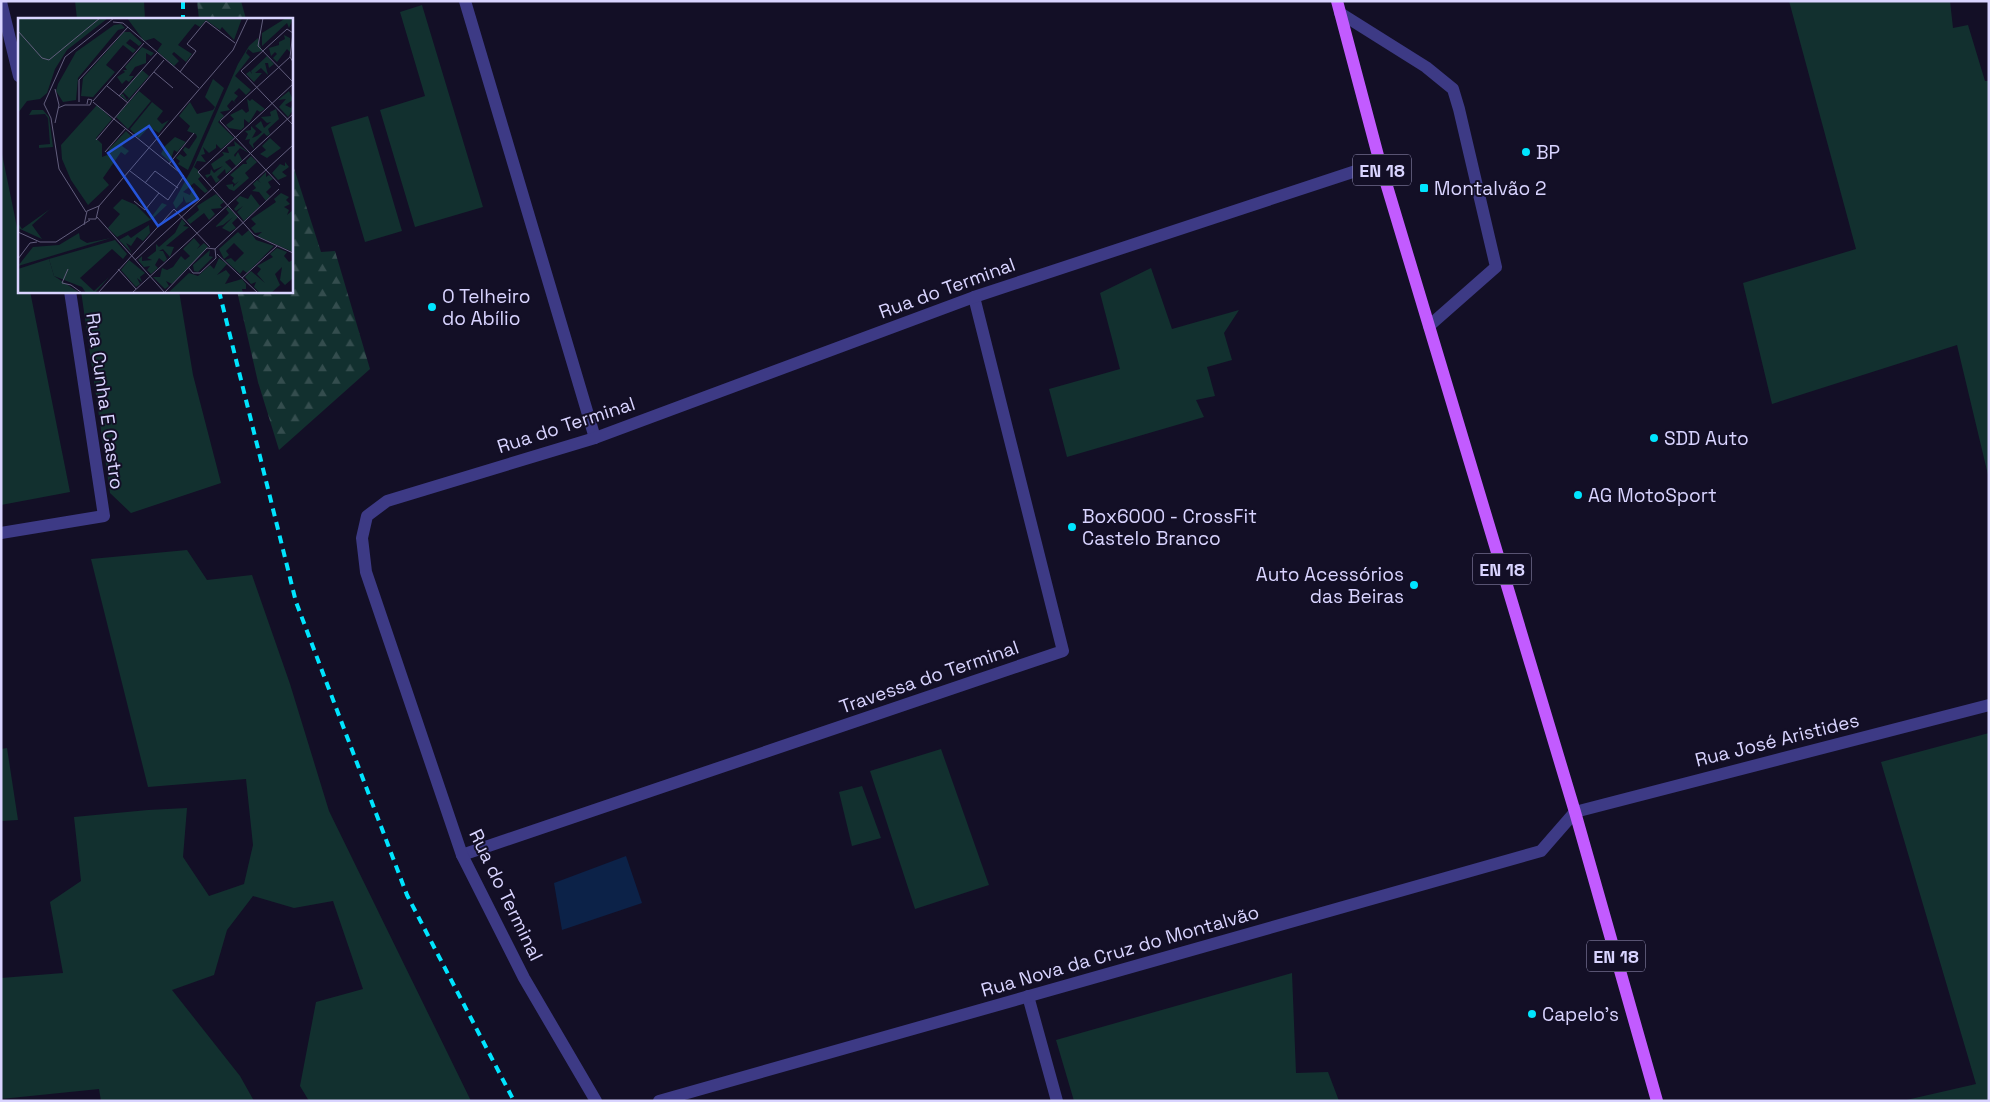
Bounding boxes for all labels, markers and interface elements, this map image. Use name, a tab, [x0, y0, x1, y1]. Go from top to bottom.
inset map	[18, 18, 292, 292]
place label: BP	[1536, 140, 1560, 165]
marker: BP	[1520, 146, 1532, 158]
road number: EN 18	[1353, 154, 1411, 186]
place label: Montalvão 2	[1434, 176, 1547, 201]
marker: Montalvão 2	[1418, 182, 1430, 194]
street label: Rua do Terminal	[875, 252, 1019, 324]
place label: O Telheiro do Abílio	[442, 284, 530, 331]
marker: O Telheiro do Abílio	[426, 301, 438, 313]
street label: Rua Cunha E Castro	[80, 311, 130, 491]
street label: Rua do Terminal	[494, 391, 638, 459]
place label: SDD Auto	[1664, 426, 1749, 451]
marker: SDD Auto	[1648, 432, 1660, 444]
place label: AG MotoSport	[1588, 483, 1717, 508]
marker: AG MotoSport	[1572, 489, 1584, 501]
place label: Box6000 - CrossFit Castelo Branco	[1082, 504, 1257, 551]
marker: Box6000 - CrossFit Castelo Branco	[1066, 521, 1078, 533]
road number: EN 18	[1473, 554, 1531, 584]
place label: Auto Acessórios das Beiras	[1256, 562, 1404, 609]
marker: Auto Acessórios das Beiras	[1408, 579, 1420, 591]
street label: Travessa do Terminal	[836, 635, 1022, 719]
street label: Rua José Aristides	[1692, 708, 1862, 772]
street label: Rua do Terminal	[463, 825, 549, 965]
street label: Rua Nova da Cruz do Montalvão	[978, 899, 1262, 1003]
road number: EN 18	[1587, 940, 1645, 971]
place label: Capelo's	[1542, 1002, 1619, 1027]
marker: Capelo's	[1526, 1008, 1538, 1020]

